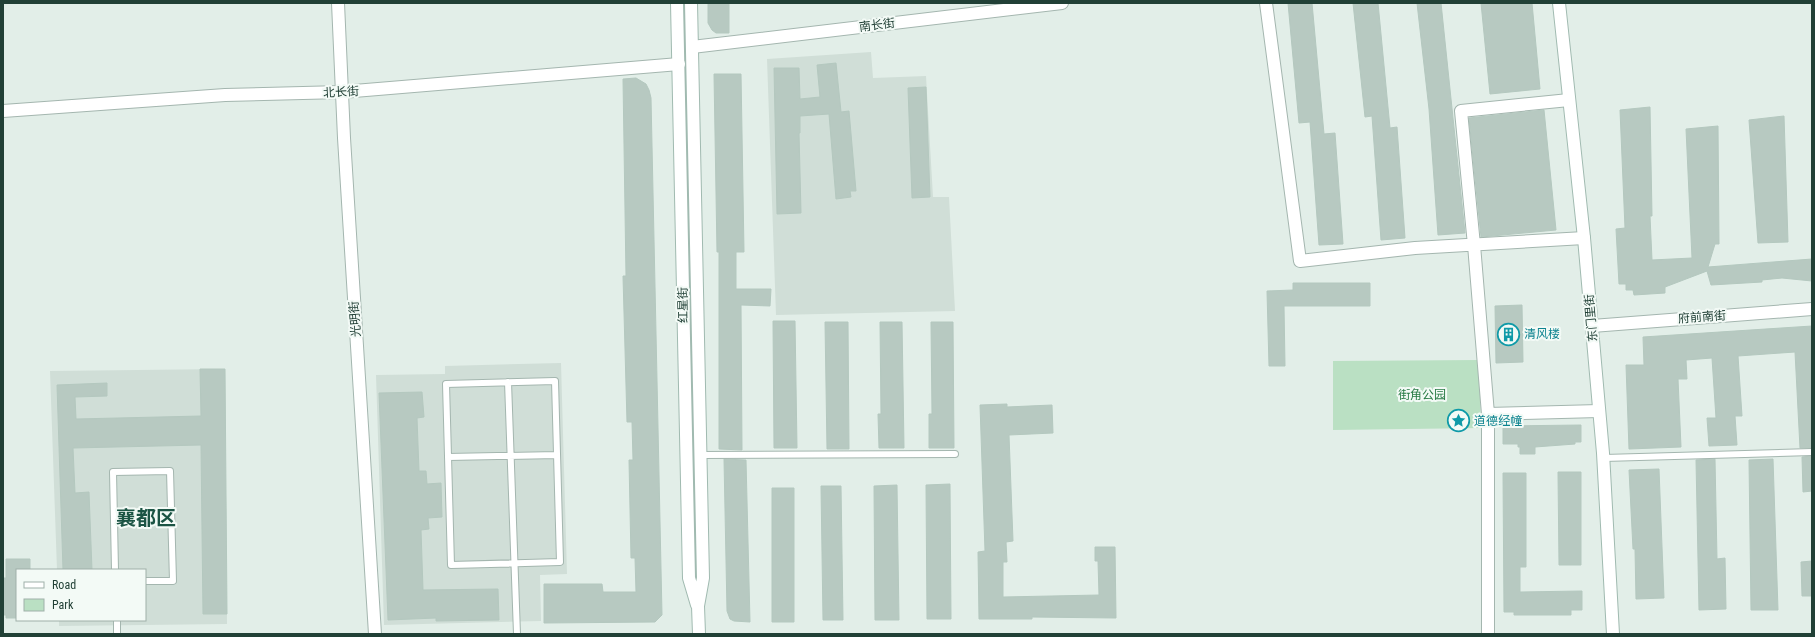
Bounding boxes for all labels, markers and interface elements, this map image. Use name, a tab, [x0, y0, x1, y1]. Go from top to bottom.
street label: 南长街	[858, 16, 896, 34]
street label: 北长街	[323, 84, 359, 100]
street label: 红星街	[676, 287, 690, 323]
street label: 东门里街	[1582, 293, 1600, 343]
street label: 光明街	[347, 301, 363, 337]
street label: 府前南街	[1678, 308, 1726, 326]
building icon: 清风楼	[1496, 321, 1522, 347]
place label: 清风楼	[1524, 327, 1560, 341]
park label: 街角公园	[1398, 388, 1446, 402]
place icon: 道德经幢	[1446, 408, 1472, 434]
place label: 道德经幢	[1474, 414, 1522, 428]
district label: 襄都区	[116, 506, 176, 530]
legend	[16, 569, 146, 621]
text: Road	[52, 578, 76, 592]
text: Park	[52, 598, 74, 612]

